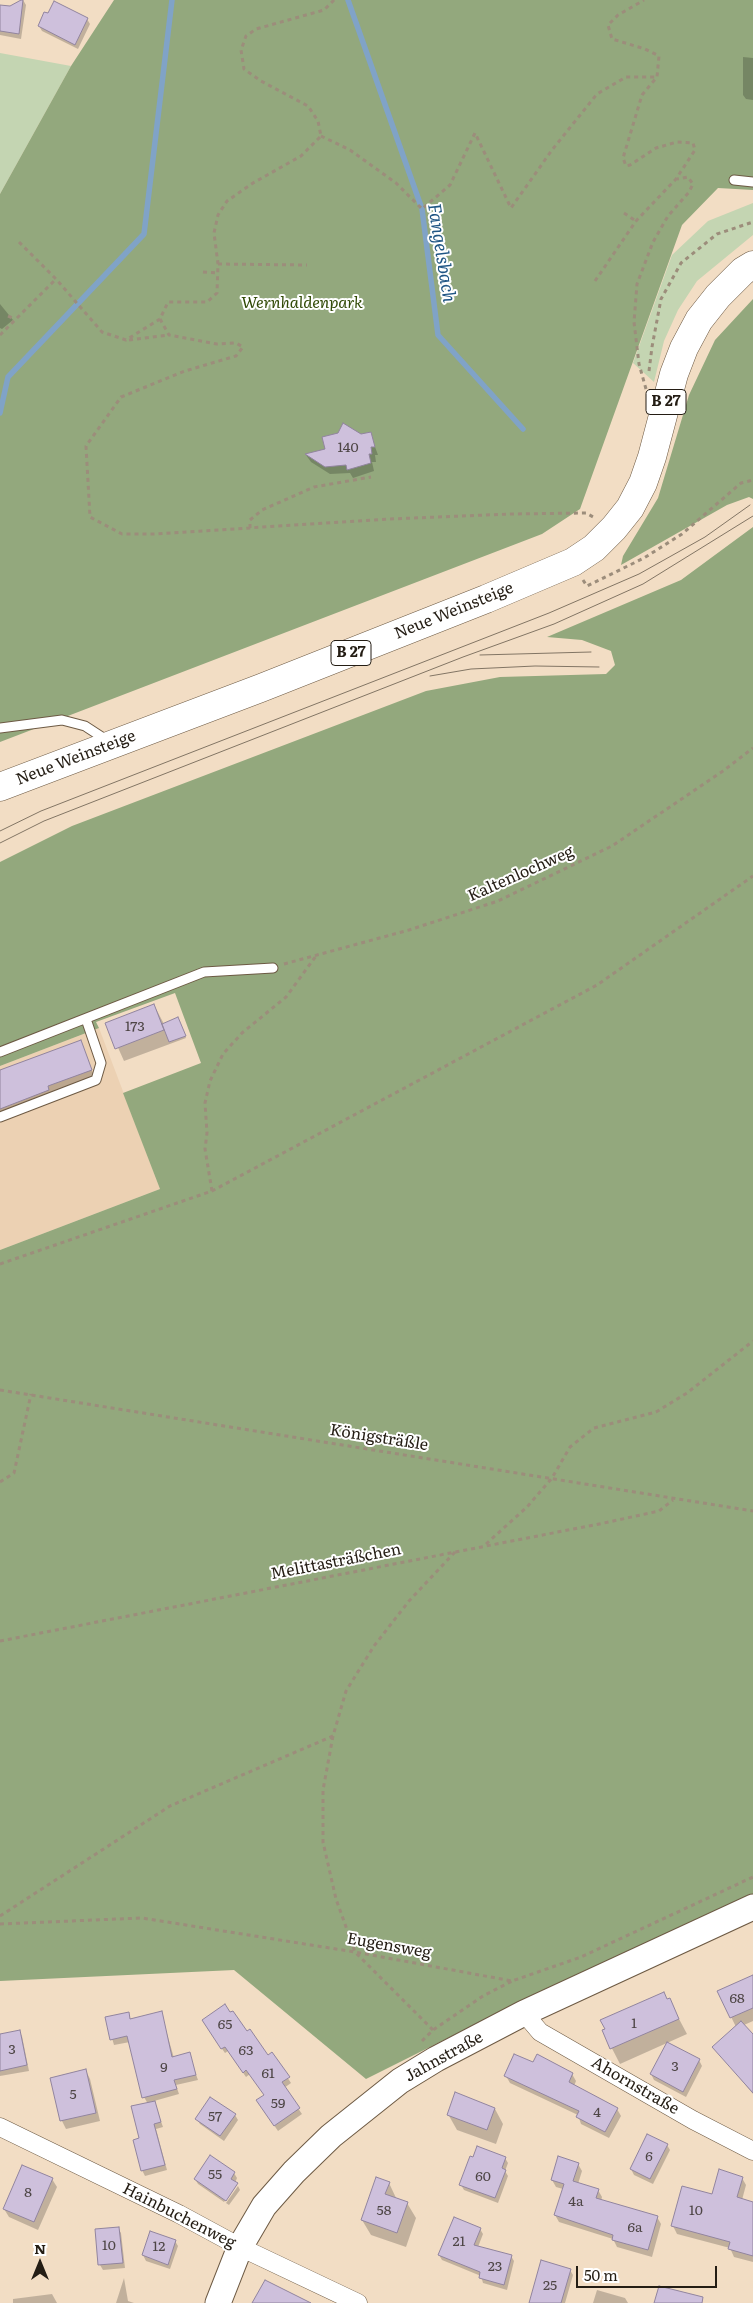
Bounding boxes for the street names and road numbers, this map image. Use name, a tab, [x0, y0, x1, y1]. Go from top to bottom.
road number: B 27	[646, 390, 686, 414]
street label: Neue Weinsteige	[392, 578, 516, 644]
road number: B 27	[331, 640, 371, 666]
street label: Neue Weinsteige	[13, 726, 139, 790]
street label: Kaltenlochweg	[465, 842, 577, 906]
street label: Königsträßle	[328, 1421, 430, 1455]
street label: Melittasträßchen	[269, 1540, 403, 1584]
street label: Eugensweg	[345, 1929, 433, 1963]
street label: Jahnstraße	[402, 2028, 486, 2086]
street label: Ahornstraße	[588, 2053, 682, 2119]
street label: Hainbuchenweg	[119, 2179, 239, 2253]

